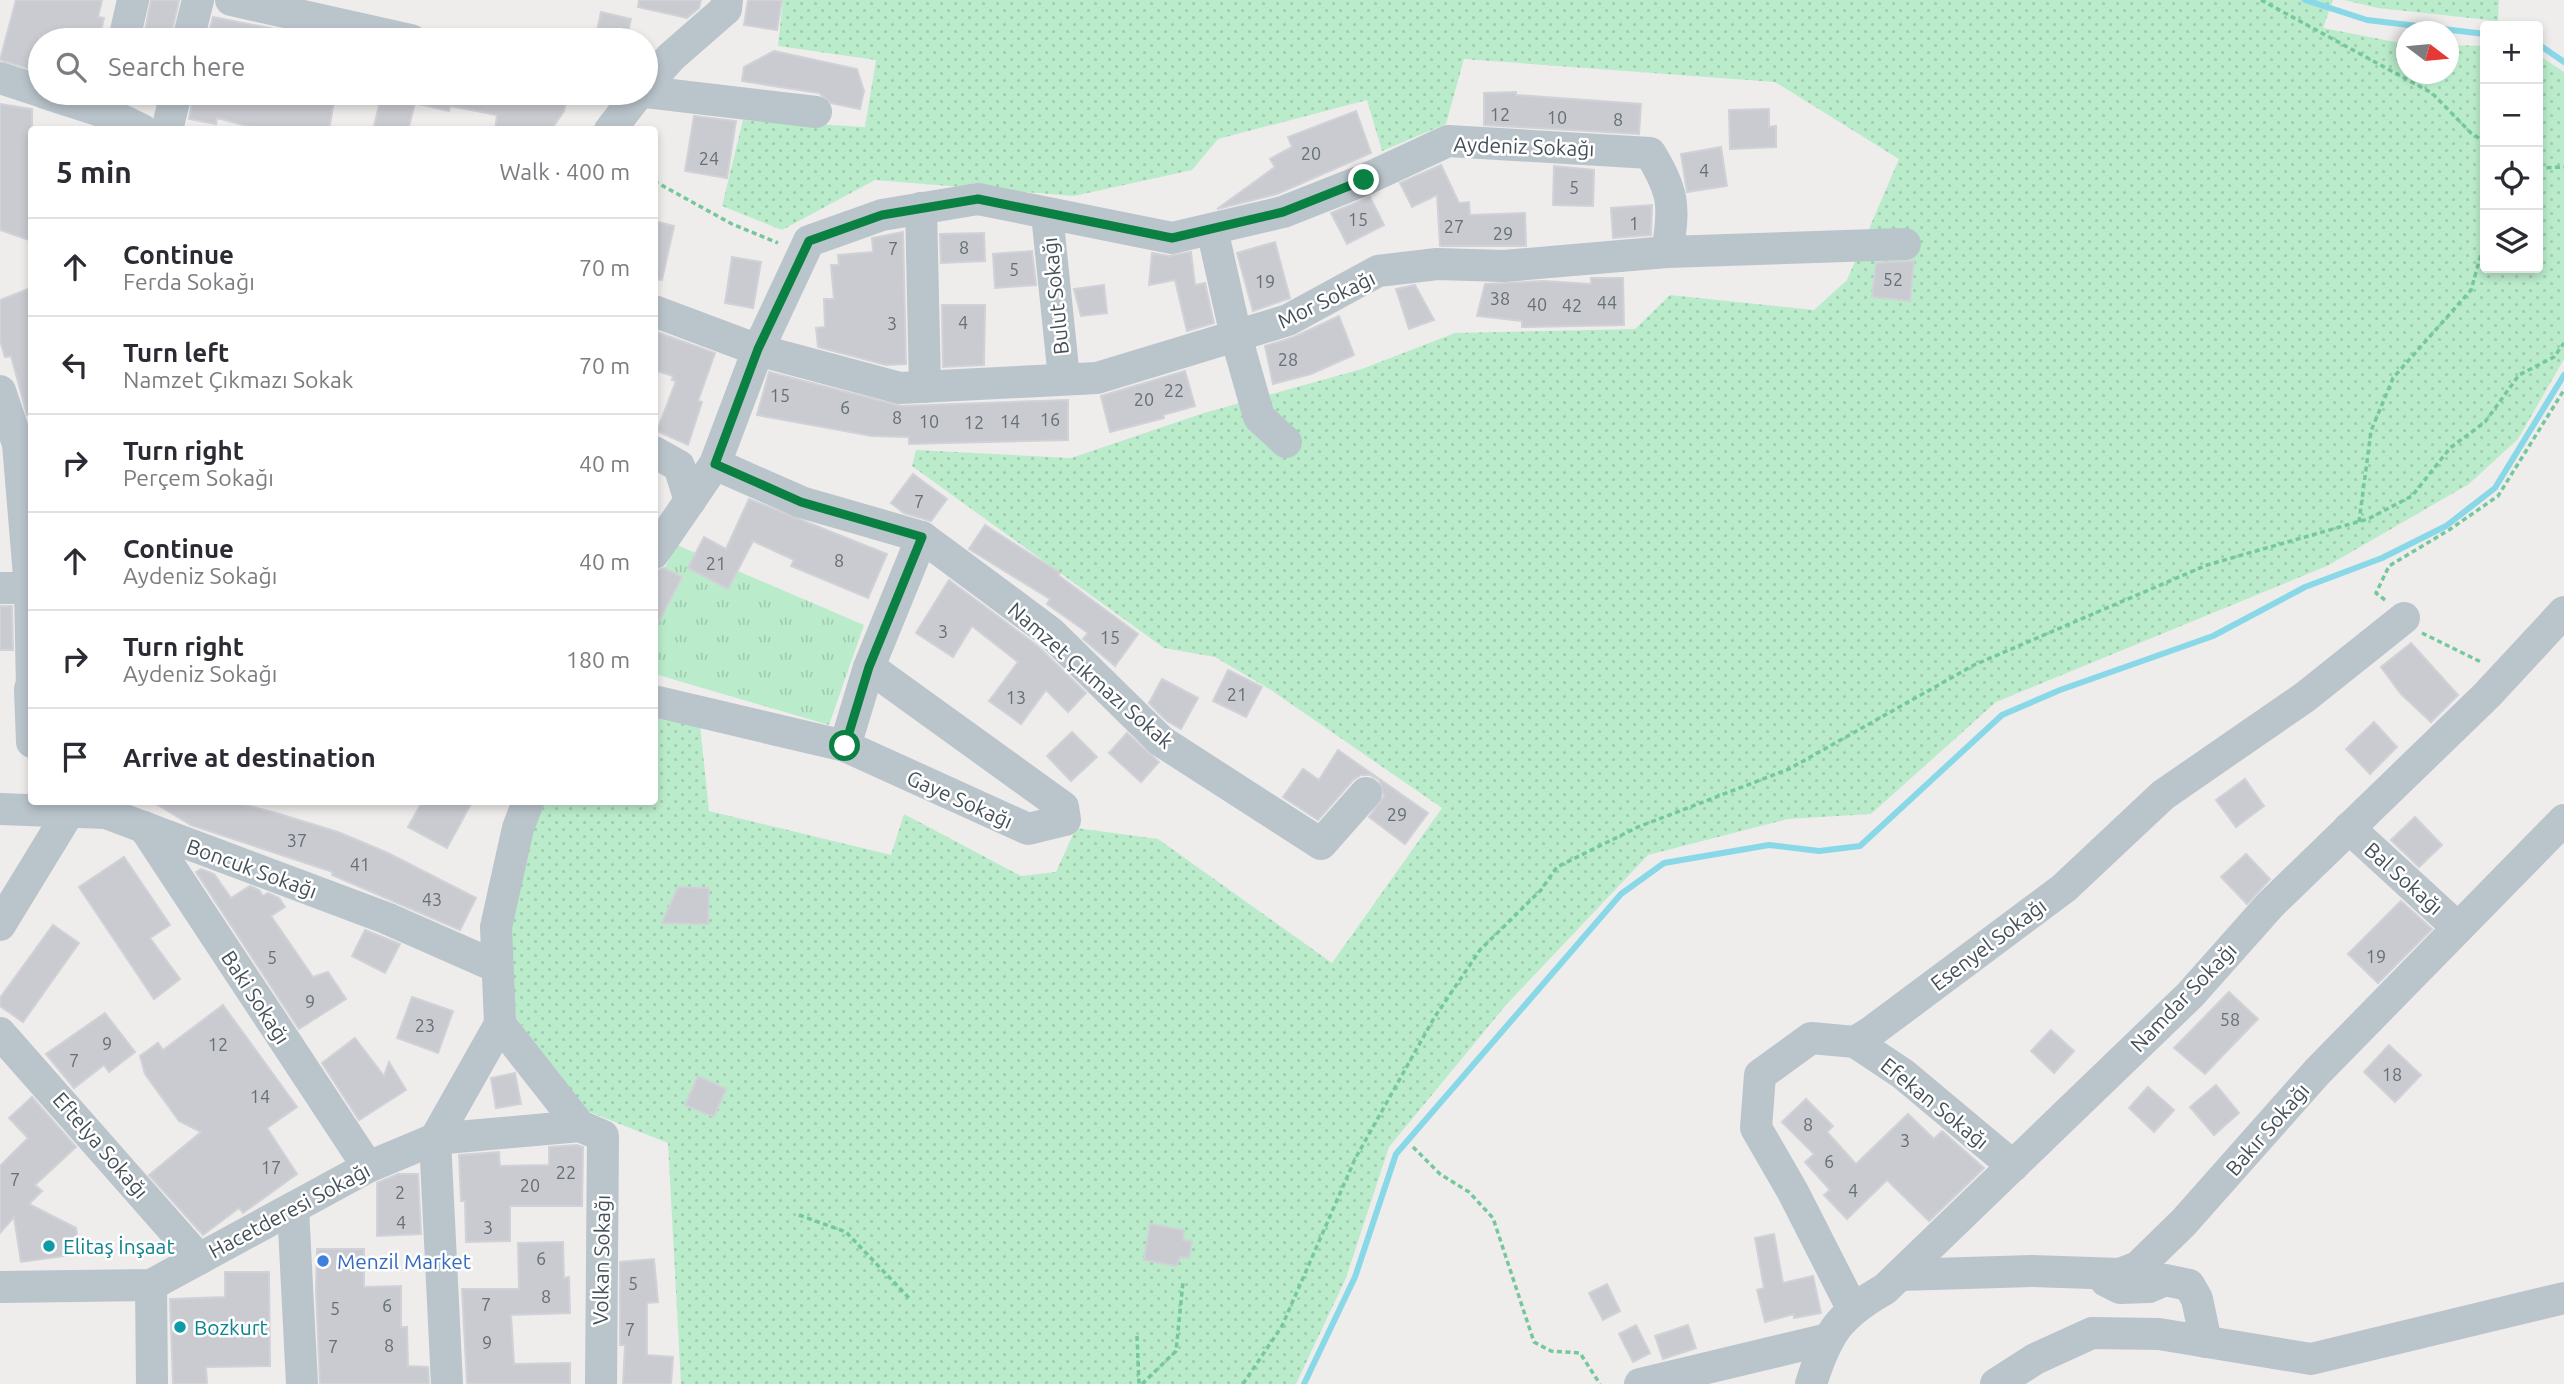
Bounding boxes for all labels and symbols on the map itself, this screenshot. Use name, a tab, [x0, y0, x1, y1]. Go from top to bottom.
north arrow	[2396, 21, 2459, 84]
house number: 12	[1490, 104, 1510, 124]
house number: 10	[1547, 107, 1567, 127]
house number: 8	[1613, 109, 1623, 129]
street label: Aydeniz Sokağı	[1453, 132, 1595, 160]
house number: 20	[1301, 143, 1321, 163]
house number: 24	[699, 148, 719, 168]
house number: 4	[1699, 160, 1709, 180]
route end	[1348, 164, 1379, 195]
house number: 5	[1569, 177, 1579, 197]
house number: 15	[1348, 209, 1368, 229]
house number: 1	[1629, 213, 1639, 233]
house number: 27	[1444, 216, 1464, 236]
house number: 29	[1493, 223, 1513, 243]
street label: Bulut Sokağı	[1037, 236, 1073, 356]
house number: 8	[959, 237, 969, 257]
house number: 7	[888, 238, 898, 258]
house number: 5	[1009, 259, 1019, 279]
street label: Mor Sokağı	[1273, 265, 1379, 333]
house number: 52	[1883, 269, 1903, 289]
house number: 19	[1255, 271, 1275, 291]
house number: 38	[1490, 288, 1510, 308]
house number: 44	[1597, 292, 1617, 312]
house number: 40	[1527, 294, 1547, 314]
house number: 42	[1562, 295, 1582, 315]
house number: 4	[958, 312, 968, 332]
house number: 3	[887, 313, 897, 333]
house number: 28	[1278, 349, 1298, 369]
house number: 22	[1164, 380, 1184, 400]
house number: 15	[770, 385, 790, 405]
house number: 20	[1134, 389, 1154, 409]
house number: 6	[840, 397, 850, 417]
house number: 8	[892, 407, 902, 427]
house number: 16	[1040, 409, 1060, 429]
house number: 10	[919, 411, 939, 431]
house number: 14	[1000, 411, 1020, 431]
house number: 12	[964, 412, 984, 432]
house number: 7	[914, 491, 924, 511]
house number: 8	[834, 550, 844, 570]
house number: 21	[706, 553, 726, 573]
street label: Namzet Çıkmazı Sokak	[1004, 597, 1179, 753]
house number: 3	[938, 621, 948, 641]
house number: 15	[1100, 627, 1120, 647]
house number: 21	[1227, 684, 1247, 704]
house number: 13	[1006, 687, 1026, 707]
route start	[829, 730, 860, 761]
street label: Gaye Sokağı	[903, 765, 1017, 833]
house number: 29	[1387, 804, 1407, 824]
house number: 37	[287, 830, 307, 850]
street label: Boncuk Sokağı	[184, 833, 320, 903]
street label: Bal Sokağı	[2360, 837, 2448, 919]
house number: 41	[350, 854, 370, 874]
house number: 43	[422, 889, 442, 909]
street label: Esenyel Sokağı	[1926, 893, 2050, 995]
street label: Namdar Sokağı	[2125, 938, 2241, 1056]
street label: Baki Sokağı	[217, 946, 295, 1048]
house number: 19	[2366, 946, 2386, 966]
house number: 5	[267, 947, 277, 967]
house number: 9	[305, 991, 315, 1011]
house number: 58	[2220, 1009, 2240, 1029]
house number: 23	[415, 1015, 435, 1035]
house number: 9	[102, 1033, 112, 1053]
house number: 12	[208, 1034, 228, 1054]
house number: 7	[69, 1050, 79, 1070]
street label: Efekan Sokağı	[1876, 1052, 1994, 1154]
house number: 18	[2382, 1064, 2402, 1084]
street label: Bakır Sokağı	[2220, 1078, 2314, 1180]
house number: 14	[250, 1086, 270, 1106]
street label: Eftelya Sokağı	[48, 1087, 154, 1203]
house number: 8	[1803, 1114, 1813, 1134]
house number: 3	[1900, 1130, 1910, 1150]
house number: 6	[1824, 1151, 1834, 1171]
street label: Hacetderesi Sokağı	[204, 1157, 374, 1263]
house number: 17	[261, 1157, 281, 1177]
house number: 22	[556, 1162, 576, 1182]
house number: 7	[10, 1169, 20, 1189]
house number: 20	[520, 1175, 540, 1195]
house number: 4	[1848, 1180, 1858, 1200]
house number: 2	[395, 1182, 405, 1202]
street label: Volkan Sokağı	[588, 1195, 614, 1325]
house number: 4	[396, 1212, 406, 1232]
house number: 3	[483, 1217, 493, 1237]
place label: Elitaş İnşaat	[63, 1234, 175, 1258]
marker: Elitaş İnşaat	[41, 1238, 57, 1254]
house number: 6	[536, 1248, 546, 1268]
place label: Menzil Market	[337, 1249, 471, 1273]
marker: Menzil Market	[315, 1253, 331, 1269]
house number: 5	[628, 1273, 638, 1293]
house number: 8	[541, 1286, 551, 1306]
house number: 7	[481, 1294, 491, 1314]
house number: 6	[382, 1295, 392, 1315]
house number: 5	[330, 1298, 340, 1318]
place label: Bozkurt	[194, 1315, 268, 1339]
marker: Bozkurt	[172, 1319, 188, 1335]
house number: 7	[625, 1319, 635, 1339]
house number: 9	[482, 1332, 492, 1352]
house number: 8	[384, 1335, 394, 1355]
house number: 7	[328, 1336, 338, 1356]

